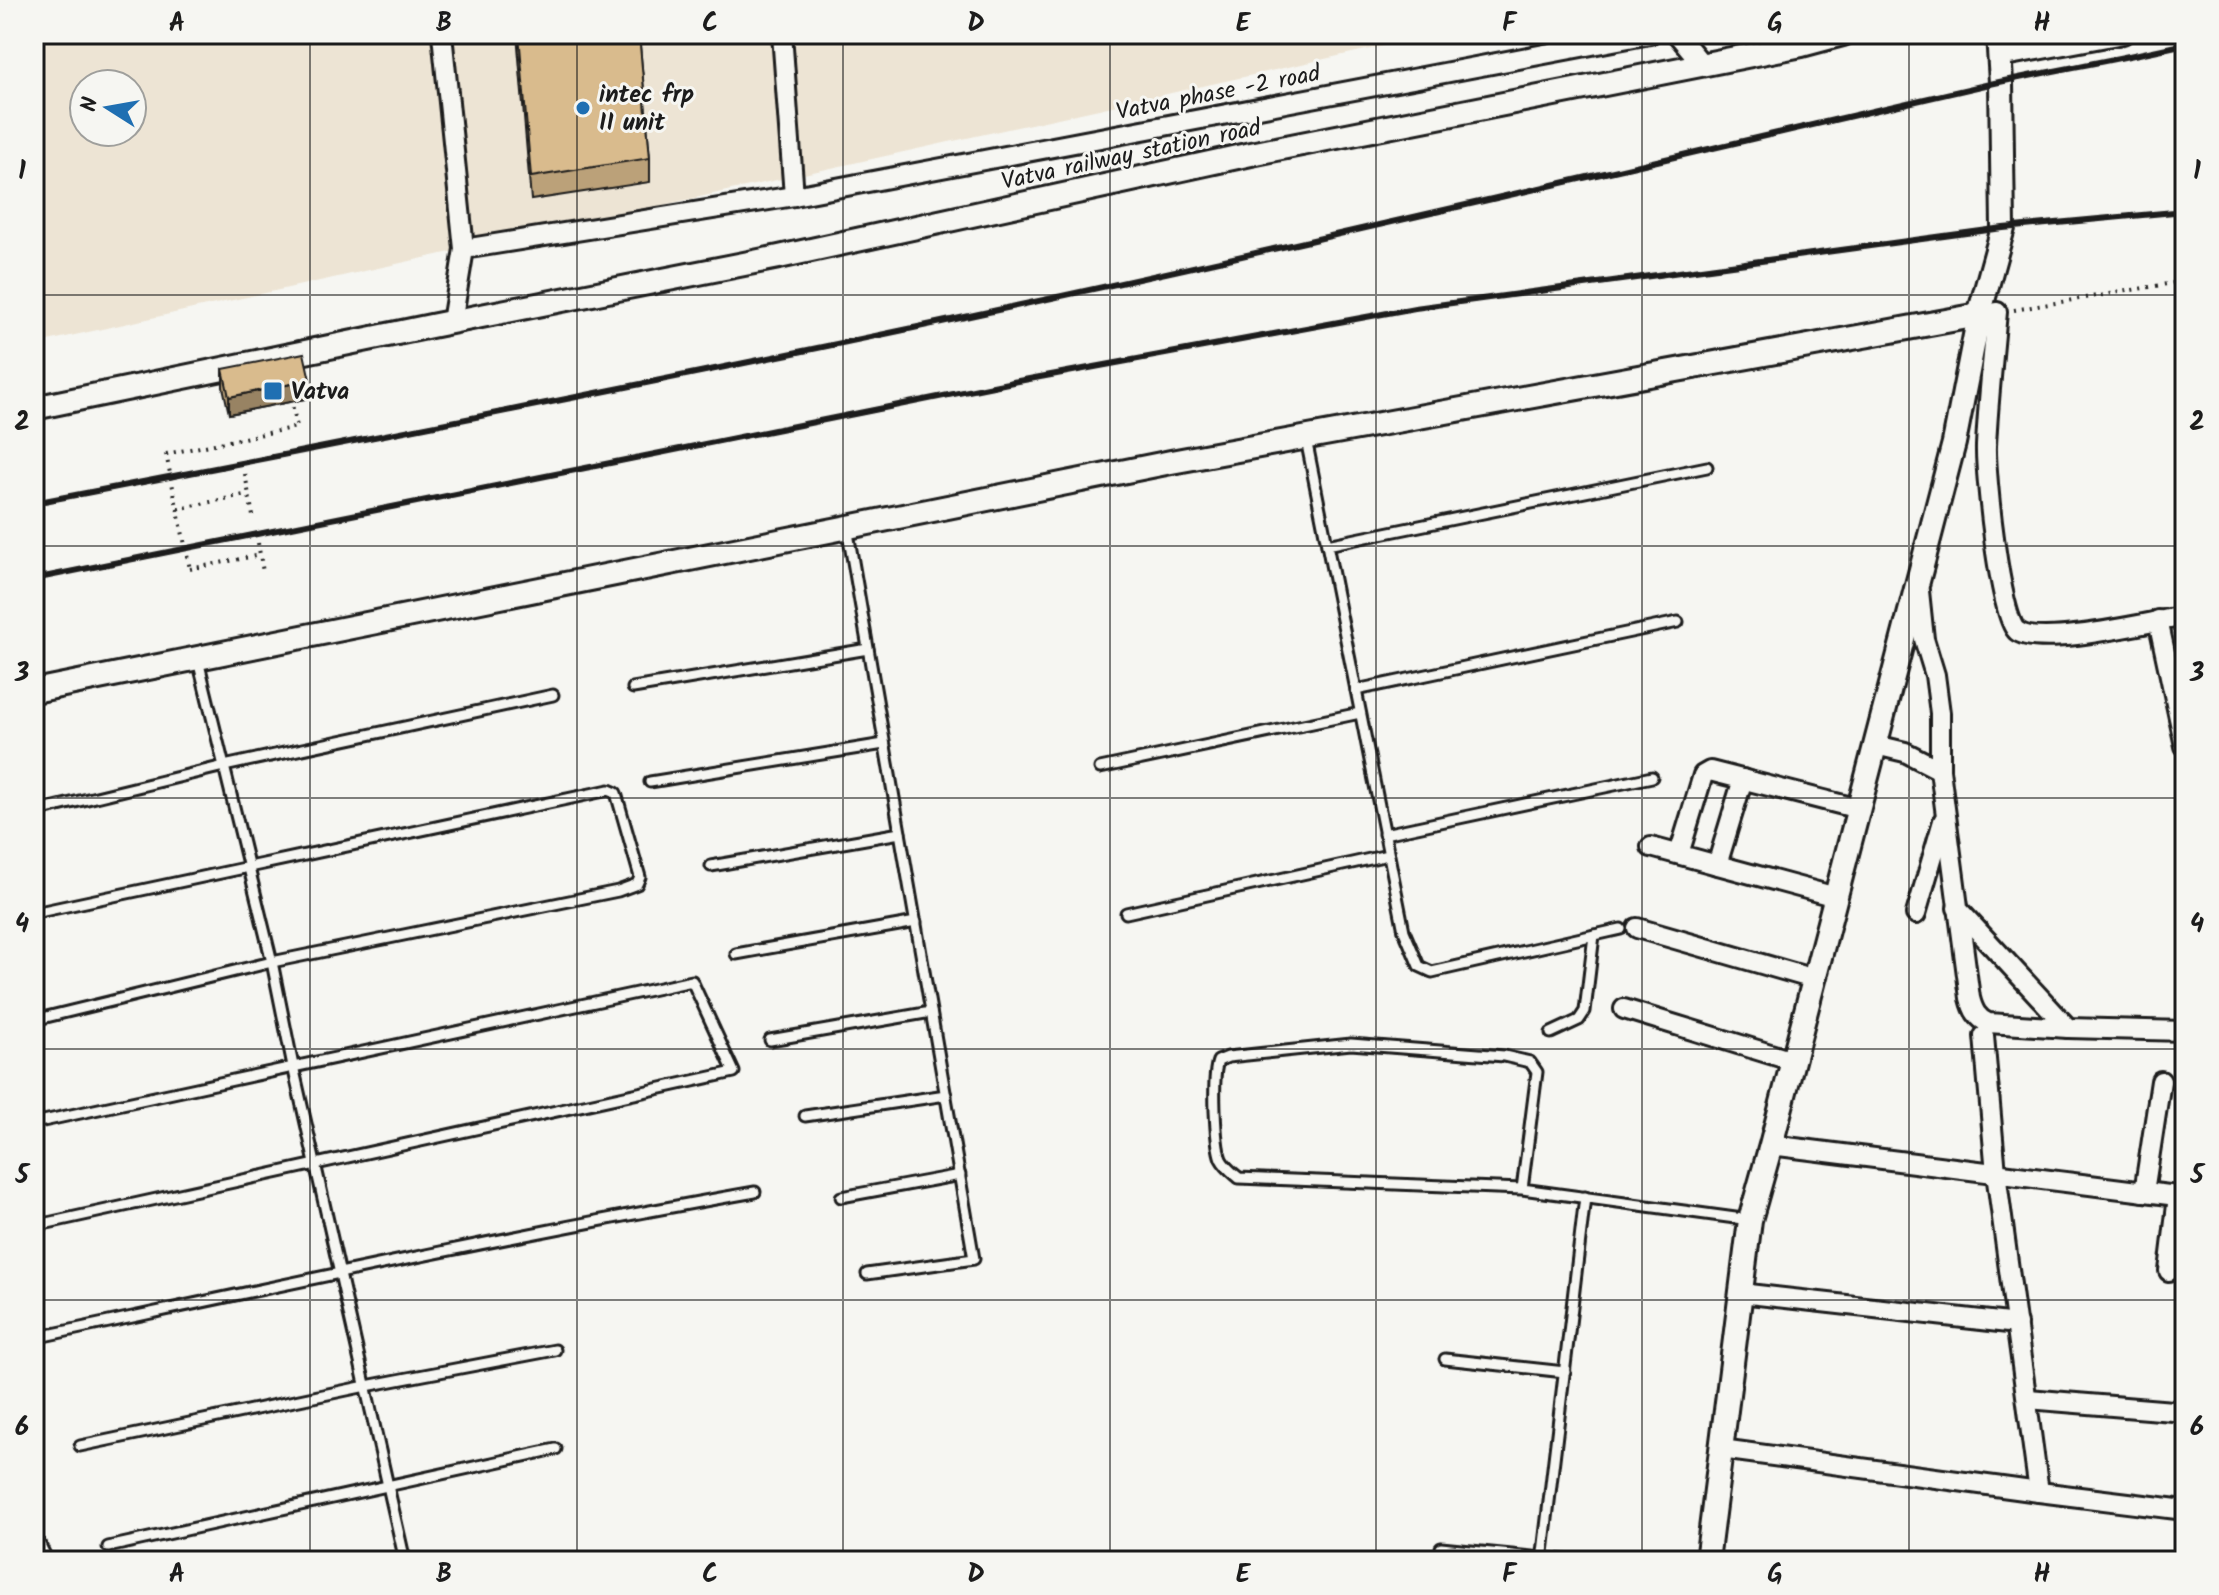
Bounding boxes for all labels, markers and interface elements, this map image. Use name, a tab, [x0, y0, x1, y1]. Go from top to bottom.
text: A	[169, 3, 185, 45]
text: B	[436, 3, 452, 45]
text: C	[702, 3, 718, 45]
text: D	[967, 3, 985, 45]
text: E	[1236, 3, 1252, 45]
text: F	[1502, 3, 1518, 45]
text: G	[1767, 3, 1783, 45]
text: H	[2034, 3, 2051, 45]
street label: Vatva phase -2 road	[1113, 54, 1325, 132]
north arrow	[68, 68, 148, 148]
place label: intec frp II unit	[599, 76, 694, 143]
text: N	[72, 94, 109, 115]
marker: intec frp II unit	[574, 99, 592, 117]
street label: Vatva railway station road	[998, 109, 1266, 202]
text: 1	[18, 151, 26, 193]
text: 1	[2193, 151, 2201, 193]
place label: Vatva	[291, 373, 349, 412]
marker: Vatva	[262, 380, 284, 402]
text: 2	[14, 402, 30, 444]
text: 2	[2189, 402, 2205, 444]
text: 3	[14, 653, 29, 695]
text: 3	[2189, 653, 2204, 695]
text: 4	[15, 904, 29, 946]
text: 4	[2190, 904, 2204, 946]
text: 5	[14, 1155, 30, 1197]
text: 5	[2189, 1155, 2205, 1197]
text: 6	[15, 1407, 29, 1449]
text: 6	[2190, 1407, 2204, 1449]
text: A	[169, 1554, 185, 1595]
text: B	[436, 1554, 452, 1595]
text: C	[702, 1554, 718, 1595]
text: D	[967, 1554, 985, 1595]
text: E	[1236, 1554, 1252, 1595]
text: F	[1502, 1554, 1518, 1595]
text: G	[1767, 1554, 1783, 1595]
text: H	[2034, 1554, 2051, 1595]

